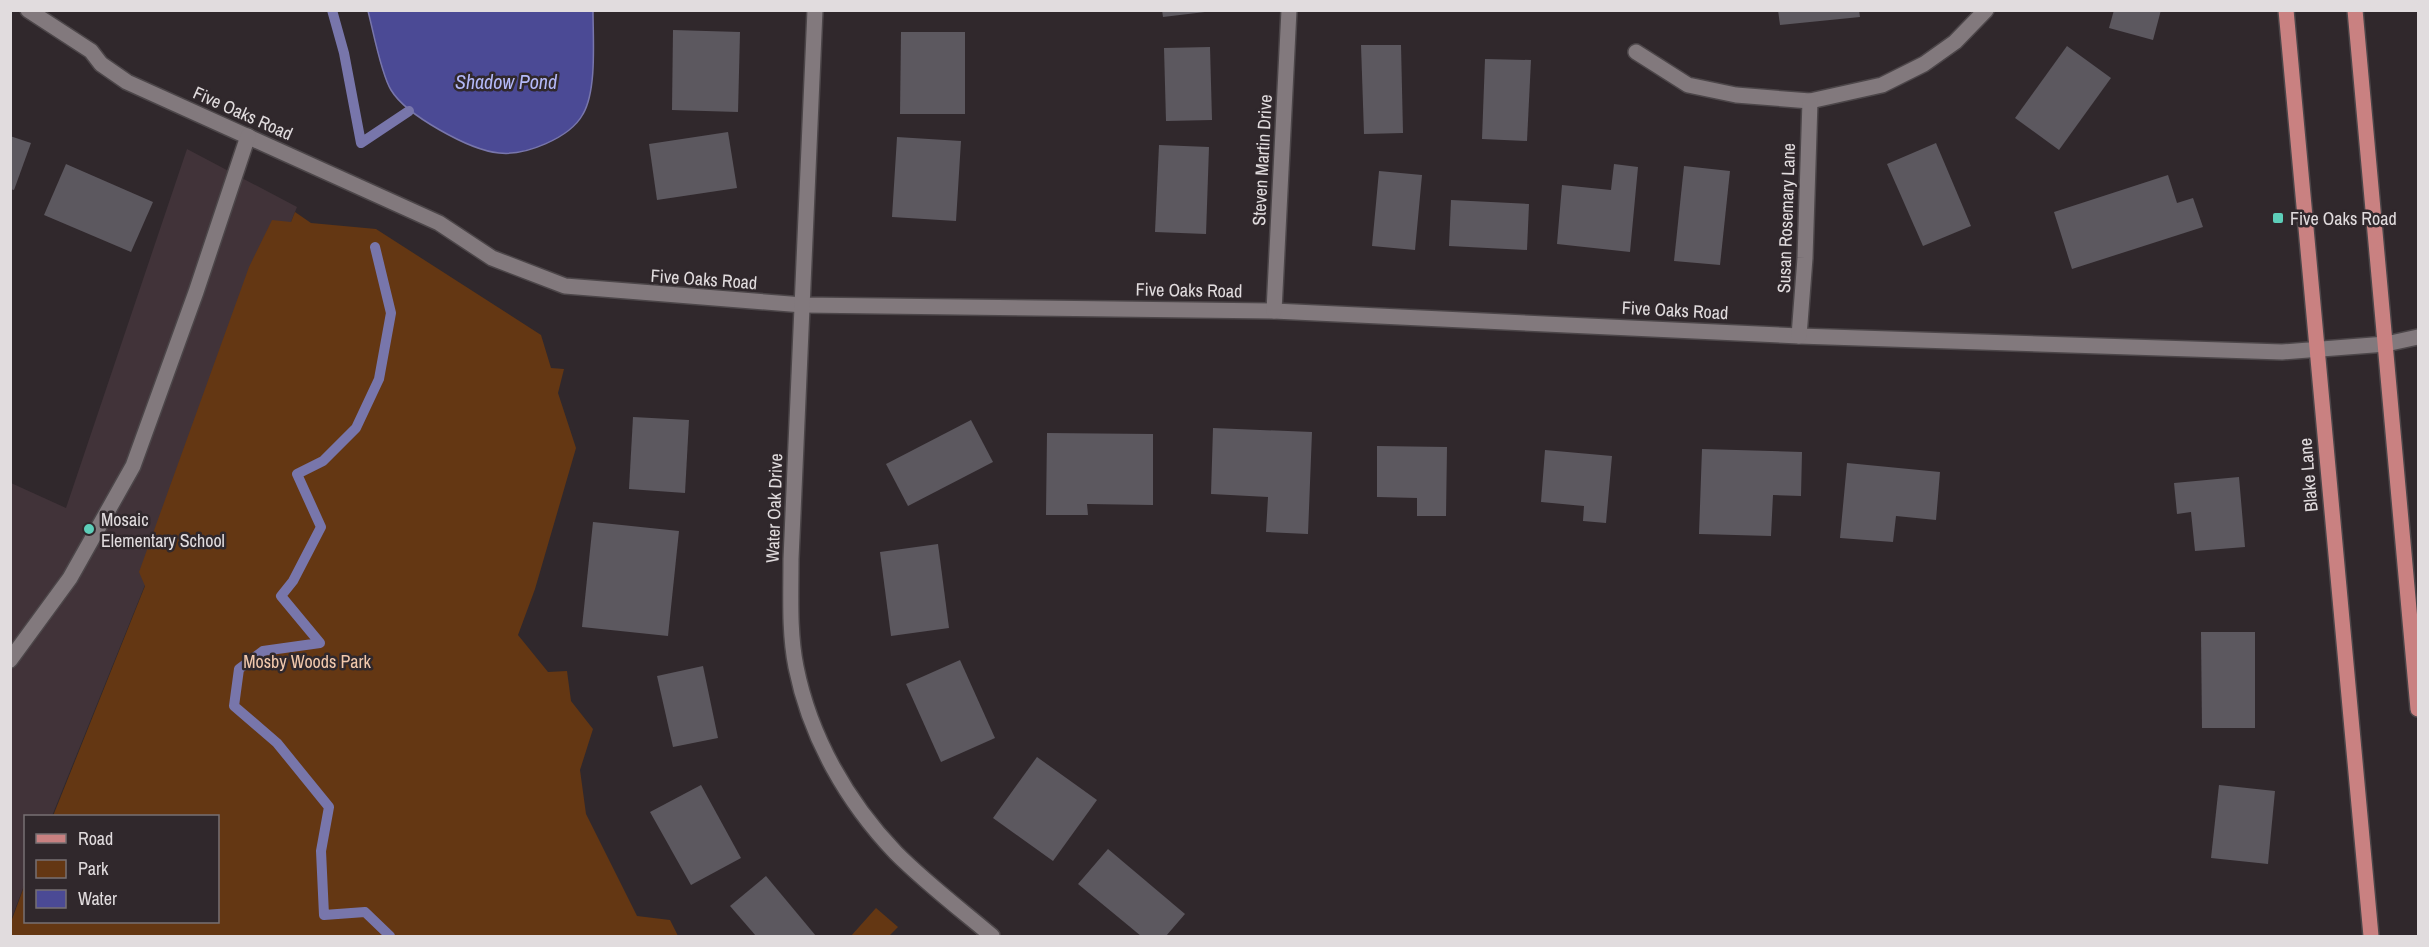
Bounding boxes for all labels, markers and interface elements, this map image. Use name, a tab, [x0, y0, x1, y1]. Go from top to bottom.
water label: Shadow Pond	[455, 68, 558, 95]
street label: Five Oaks Road	[189, 80, 297, 146]
street label: Steven Martin Drive	[1246, 94, 1278, 226]
street label: Susan Rosemary Lane	[1771, 143, 1801, 293]
place label: Five Oaks Road	[2290, 206, 2397, 231]
marker: Five Oaks Road	[2271, 211, 2285, 225]
street label: Five Oaks Road	[650, 263, 758, 295]
street label: Five Oaks Road	[1135, 277, 1243, 303]
street label: Five Oaks Road	[1621, 295, 1729, 325]
street label: Blake Lane	[2292, 437, 2324, 513]
street label: Water Oak Drive	[760, 453, 788, 563]
place label: Mosaic Elementary School	[101, 507, 225, 553]
marker: Mosaic Elementary School	[82, 522, 96, 536]
park label: Mosby Woods Park	[243, 649, 371, 674]
legend	[24, 815, 219, 923]
text: Road	[78, 826, 113, 851]
text: Park	[78, 856, 109, 881]
text: Water	[78, 886, 117, 911]

